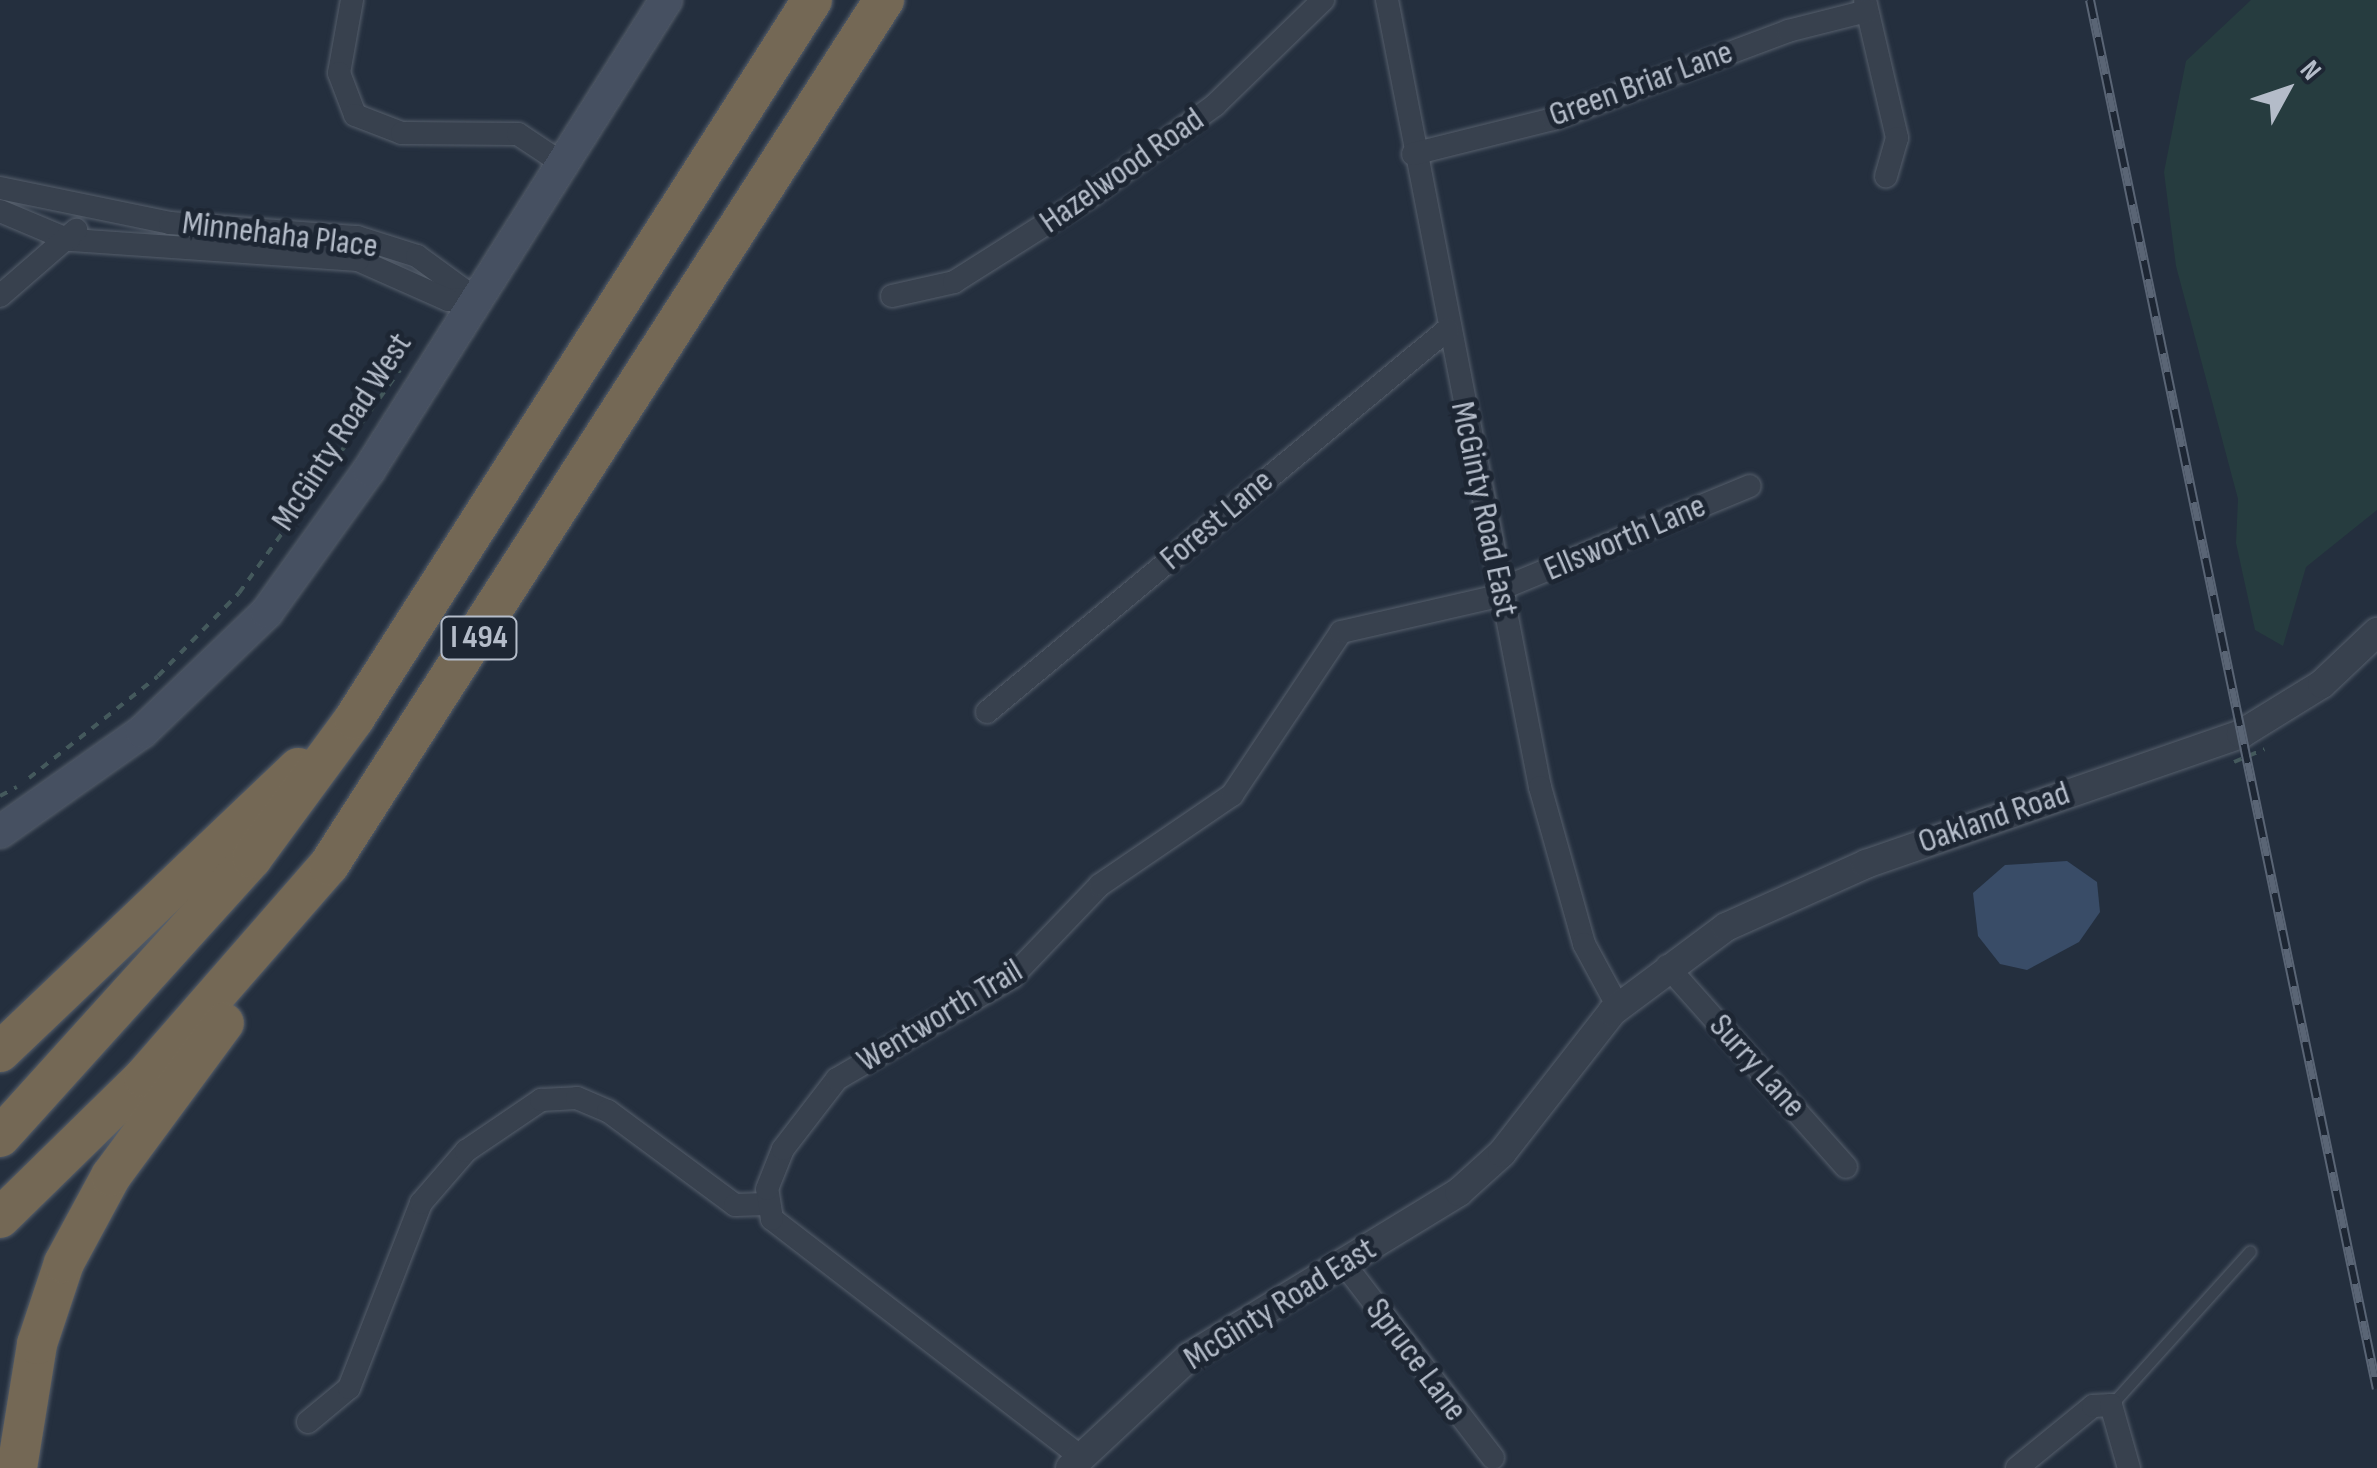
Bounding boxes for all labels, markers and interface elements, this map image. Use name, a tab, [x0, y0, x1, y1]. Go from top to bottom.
street label: Green Briar Lane	[1543, 31, 1739, 137]
north arrow	[2237, 40, 2337, 140]
text: N	[2293, 54, 2328, 87]
street label: Hazelwood Road	[1032, 99, 1212, 243]
street label: Minnehaha Place	[180, 202, 380, 268]
street label: McGinty Road West	[263, 325, 421, 539]
street label: McGinty Road East	[1441, 398, 1527, 620]
street label: Forest Lane	[1152, 460, 1282, 580]
street label: Ellsworth Lane	[1538, 485, 1712, 591]
road number: I 494	[439, 611, 519, 665]
street label: Oakland Road	[1913, 773, 2075, 863]
street label: Wentworth Trail	[850, 950, 1030, 1082]
street label: Surry Lane	[1700, 1006, 1814, 1126]
street label: McGinty Road East	[1176, 1228, 1384, 1380]
street label: Spruce Lane	[1356, 1290, 1476, 1430]

